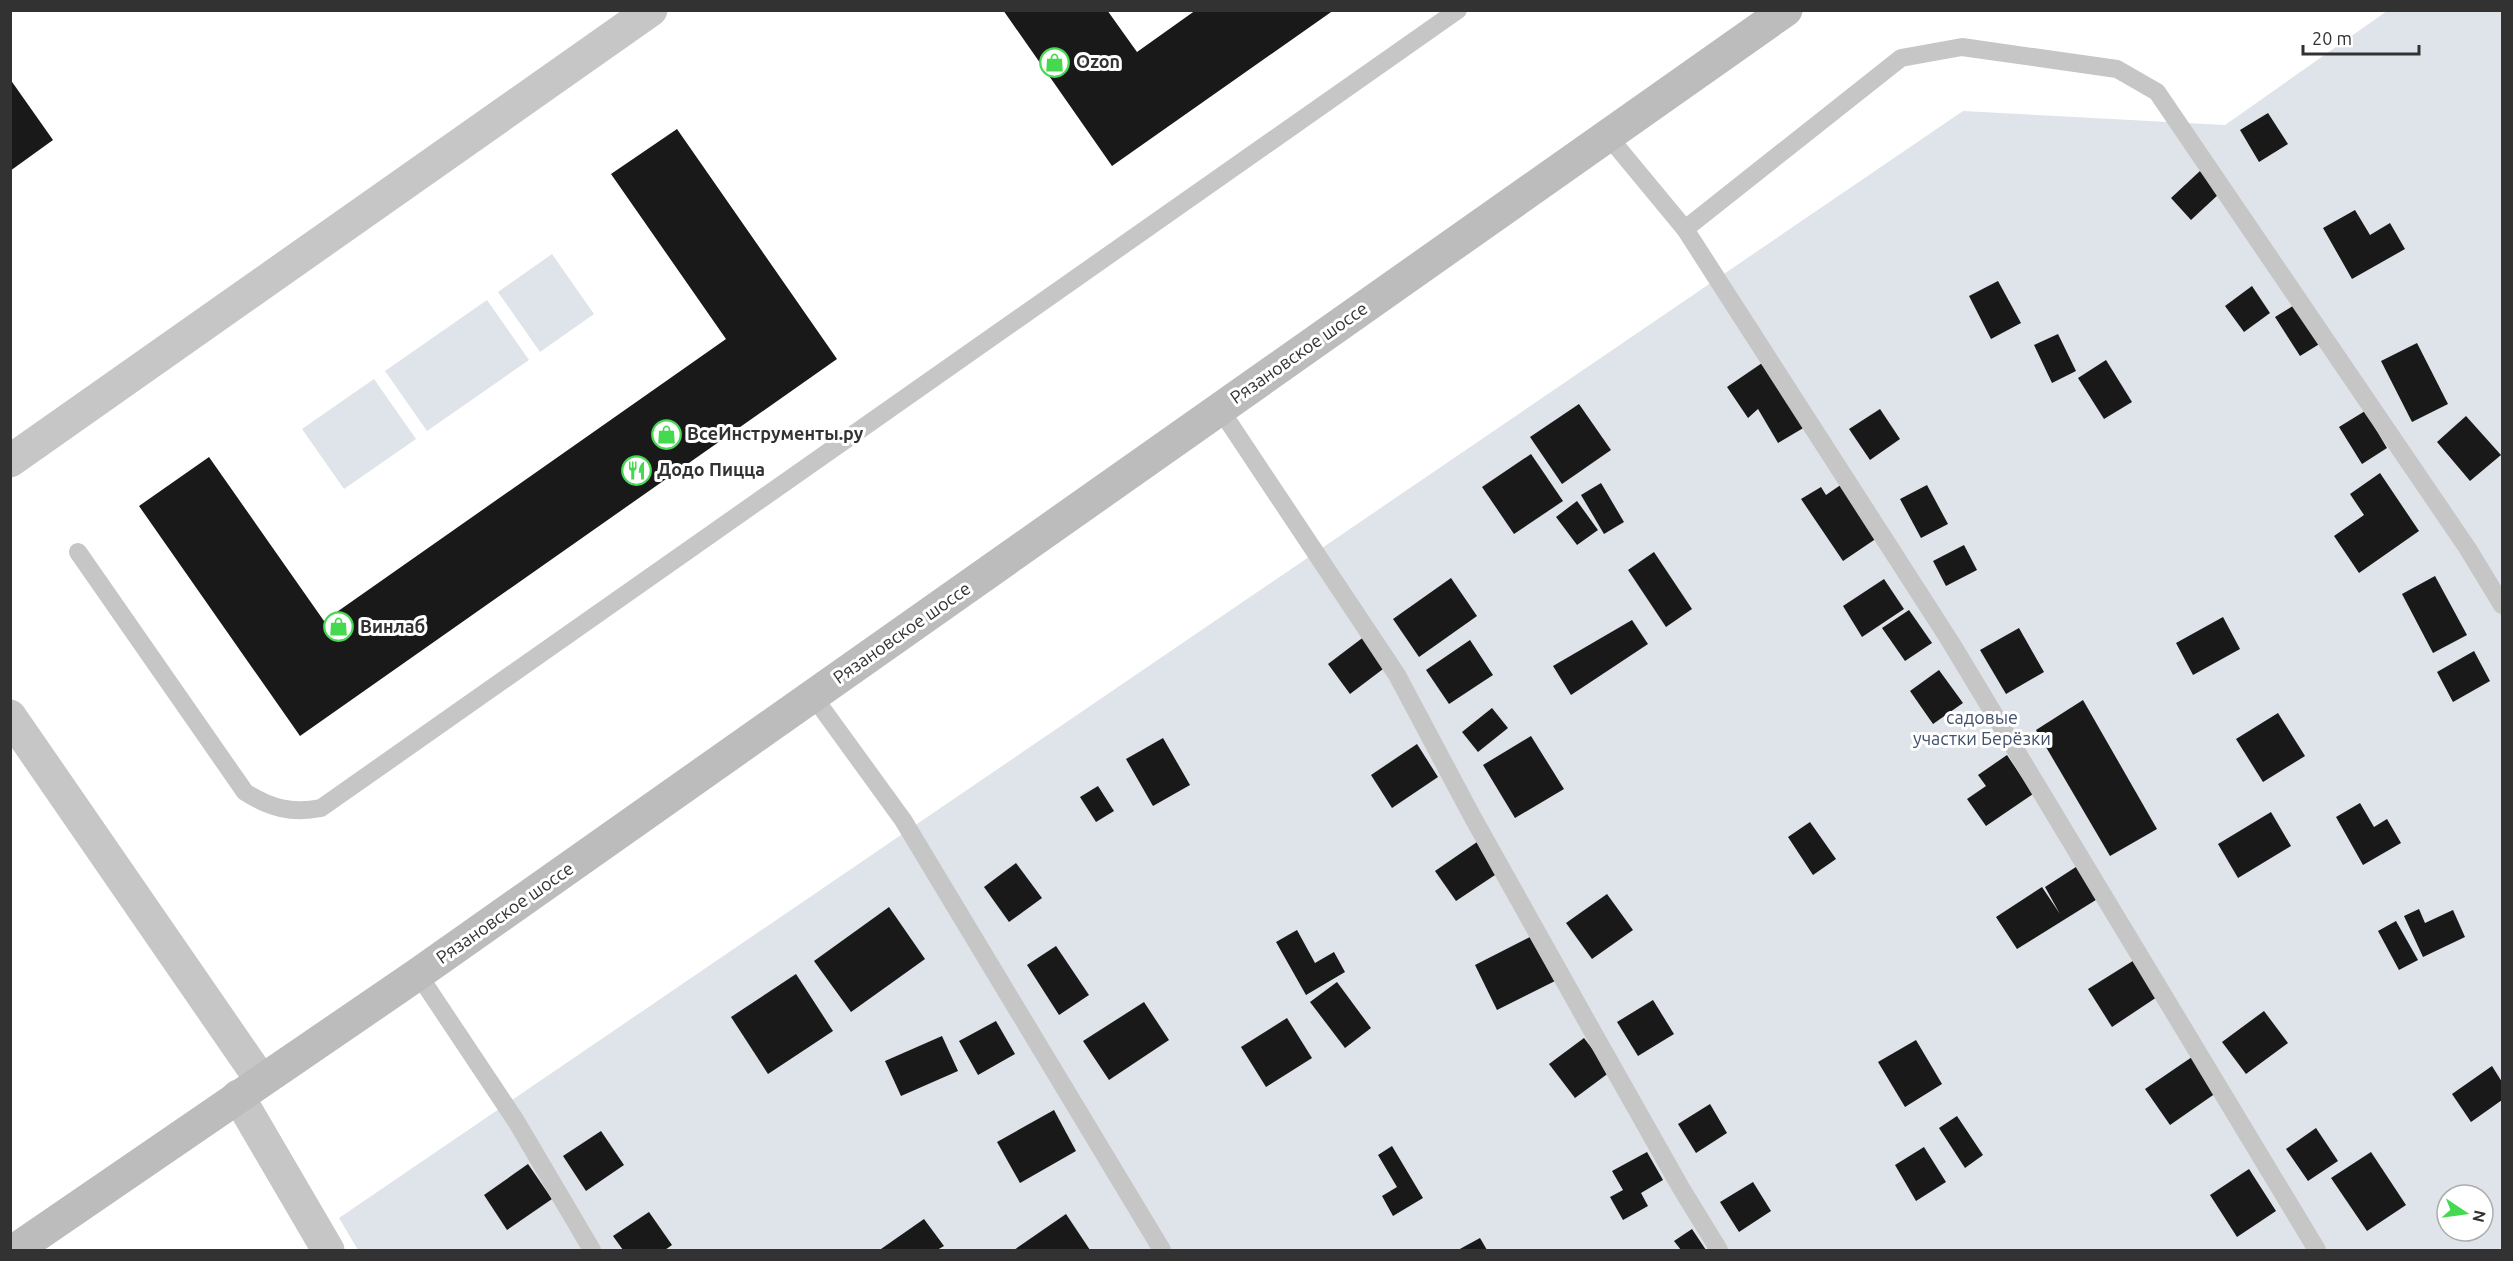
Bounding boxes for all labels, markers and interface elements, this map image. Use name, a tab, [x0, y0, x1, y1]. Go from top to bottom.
scale bar	[2303, 18, 2418, 56]
text: 20 m	[2312, 28, 2352, 48]
shop icon: Ozon	[1039, 46, 1071, 78]
place label: Ozon	[1076, 51, 1120, 71]
street label: Рязановское шоссе	[1226, 297, 1371, 407]
shop icon: ВсеИнструменты.ру	[650, 418, 682, 450]
place label: ВсеИнструменты.ру	[687, 423, 864, 443]
restaurant icon: Додо Пицца	[620, 454, 652, 486]
place label: Додо Пицца	[657, 459, 765, 479]
street label: Рязановское шоссе	[829, 577, 974, 687]
shop icon: Винлаб	[323, 611, 355, 643]
place label: Винлаб	[360, 616, 425, 636]
park label: садовые участки Берёзки	[1913, 707, 2051, 748]
street label: Рязановское шоссе	[432, 857, 577, 967]
north arrow	[2435, 1183, 2495, 1243]
text: N	[2470, 1209, 2490, 1224]

